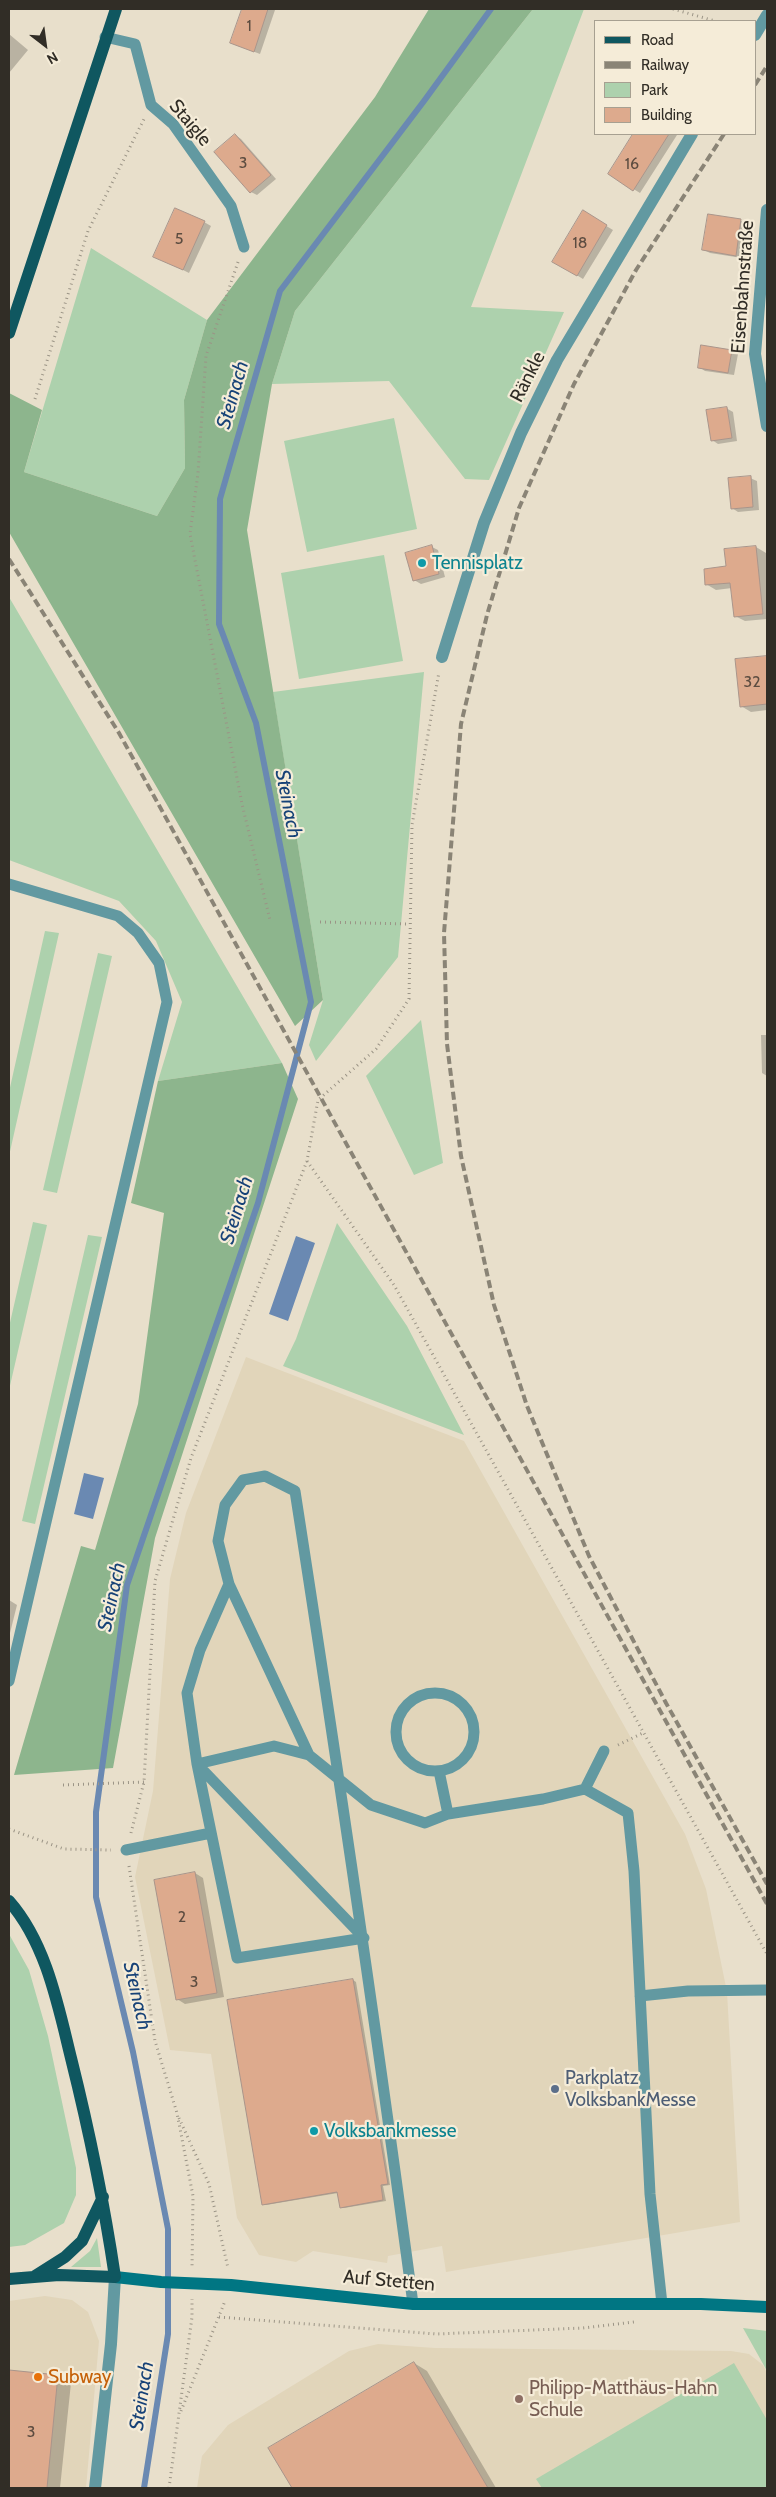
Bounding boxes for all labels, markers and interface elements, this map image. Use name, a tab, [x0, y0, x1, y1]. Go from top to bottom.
house number: 1	[246, 16, 252, 36]
north arrow	[20, 20, 70, 70]
legend	[594, 20, 756, 135]
text: Road	[641, 31, 674, 49]
text: N	[44, 48, 61, 68]
text: Railway	[641, 56, 689, 74]
text: Park	[641, 81, 668, 99]
street label: Staigle	[164, 95, 216, 151]
text: Building	[641, 106, 692, 124]
house number: 3	[239, 153, 247, 173]
house number: 16	[625, 154, 639, 174]
street label: Eisenbahnstraße	[727, 220, 759, 354]
house number: 5	[175, 229, 183, 249]
house number: 18	[573, 233, 587, 253]
street label: Ränkle	[506, 348, 550, 406]
water label: Steinach	[212, 358, 254, 432]
place label: Tennisplatz	[432, 552, 523, 574]
marker: Tennisplatz	[416, 557, 428, 569]
house number: 32	[743, 672, 761, 692]
water label: Steinach	[270, 768, 306, 840]
water label: Steinach	[215, 1173, 259, 1247]
water label: Steinach	[93, 1560, 131, 1634]
house number: 2	[178, 1907, 186, 1927]
water label: Steinach	[117, 1959, 157, 2033]
house number: 3	[190, 1972, 198, 1992]
place label: Parkplatz VolksbankMesse	[565, 2067, 696, 2111]
marker: Parkplatz VolksbankMesse	[549, 2083, 561, 2095]
place label: Volksbankmesse	[324, 2120, 456, 2142]
marker: Volksbankmesse	[308, 2125, 320, 2137]
street label: Auf Stetten	[342, 2266, 436, 2296]
water label: Steinach	[125, 2360, 159, 2432]
place label: Subway	[48, 2366, 111, 2388]
marker: Subway	[32, 2371, 44, 2383]
place label: Philipp-Matthäus-Hahn Schule	[529, 2377, 717, 2421]
marker: Philipp-Matthäus-Hahn Schule	[513, 2393, 525, 2405]
house number: 3	[27, 2422, 35, 2442]

